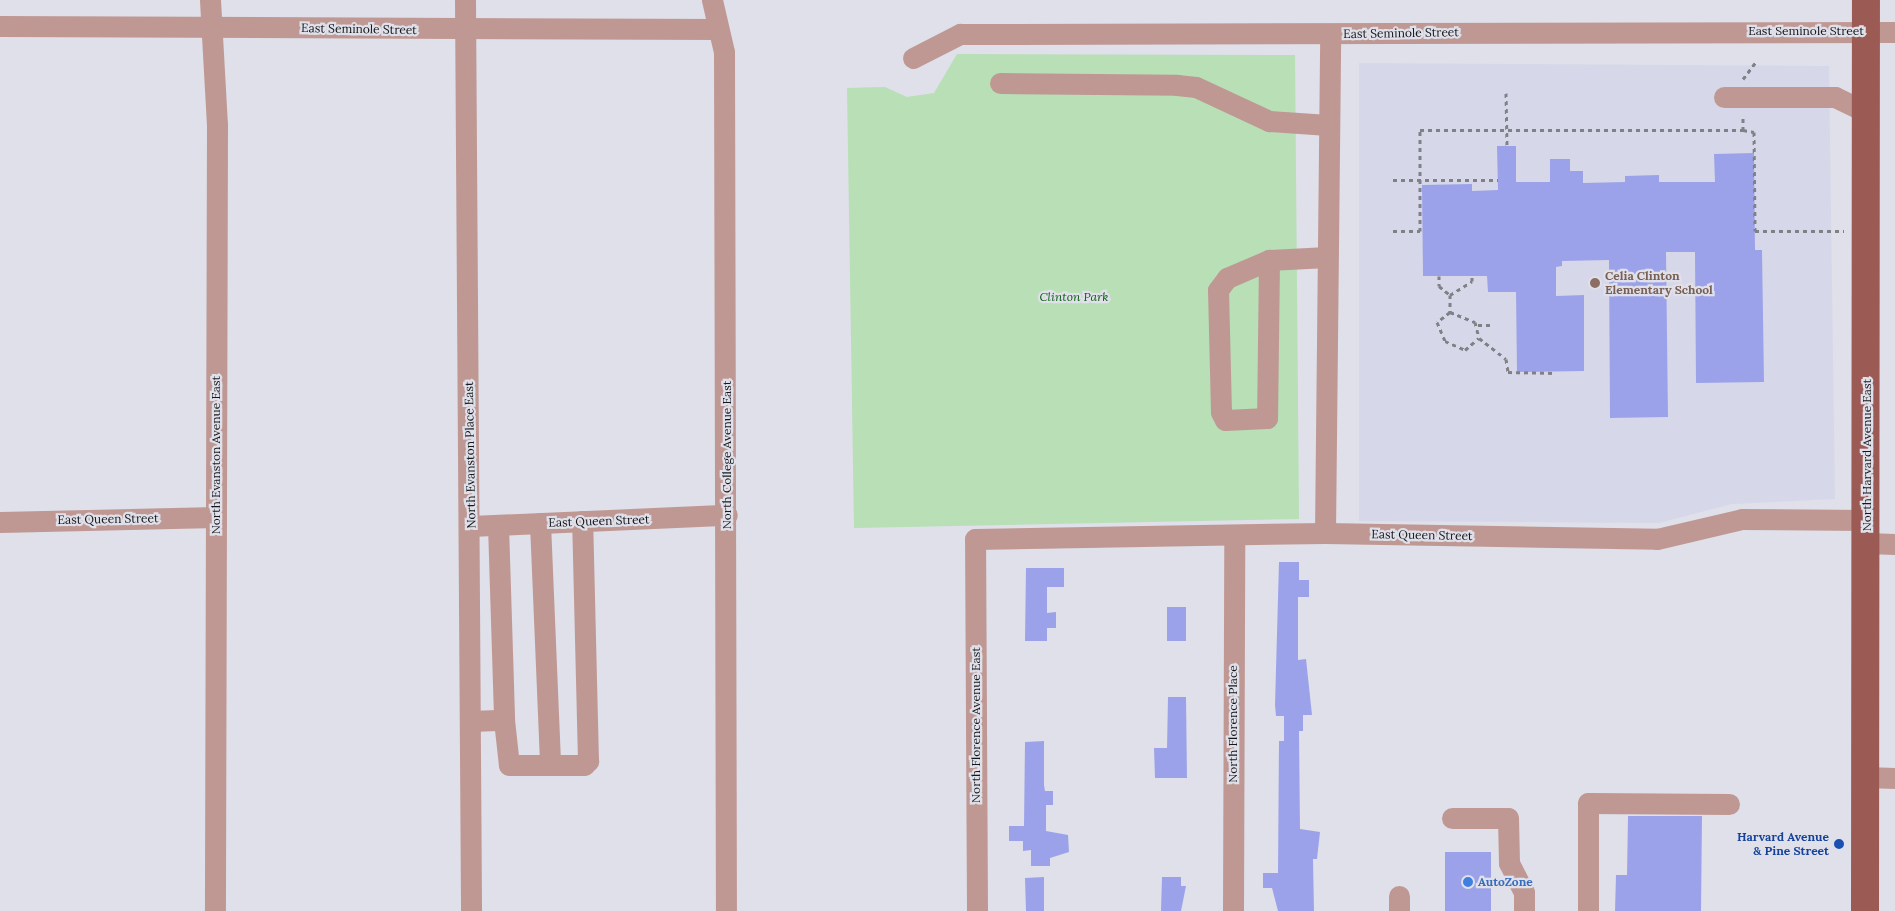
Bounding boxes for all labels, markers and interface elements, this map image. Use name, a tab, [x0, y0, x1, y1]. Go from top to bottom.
street label: East Seminole Street	[301, 21, 417, 37]
street label: East Seminole Street	[1748, 24, 1864, 38]
street label: East Seminole Street	[1343, 25, 1459, 41]
place label: Celia Clinton Elementary School	[1605, 269, 1713, 297]
marker: Celia Clinton Elementary School	[1589, 277, 1601, 289]
park label: Clinton Park	[1039, 290, 1109, 304]
street label: North Evanston Avenue East	[209, 376, 223, 534]
street label: North Harvard Avenue East	[1860, 379, 1874, 531]
street label: North Evanston Place East	[462, 381, 478, 529]
street label: North College Avenue East	[720, 381, 734, 529]
street label: East Queen Street	[57, 511, 159, 527]
street label: East Queen Street	[548, 512, 650, 530]
street label: East Queen Street	[1371, 527, 1473, 543]
street label: North Florence Avenue East	[969, 647, 983, 803]
street label: North Florence Place	[1226, 665, 1240, 783]
place label: Harvard Avenue & Pine Street	[1737, 830, 1829, 858]
marker: Harvard Avenue & Pine Street	[1833, 838, 1845, 850]
place label: AutoZone	[1478, 875, 1533, 889]
marker: AutoZone	[1462, 876, 1474, 888]

